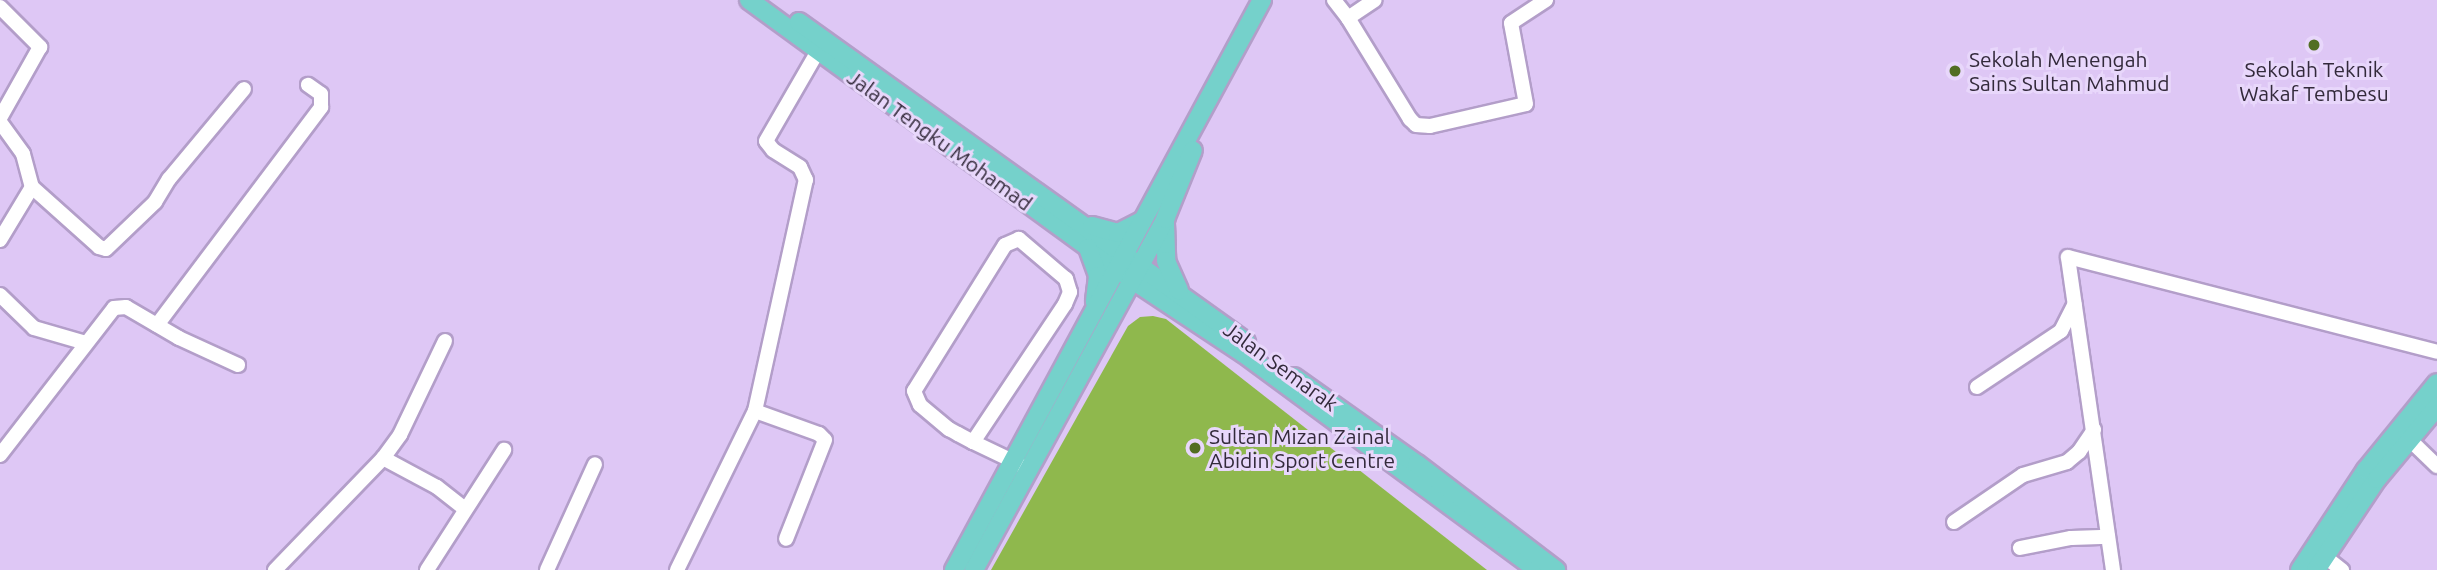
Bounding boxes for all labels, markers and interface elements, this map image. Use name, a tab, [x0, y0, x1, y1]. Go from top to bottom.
marker: Sekolah Teknik Wakaf Tembesu	[2306, 37, 2322, 53]
place label: Sekolah Menengah Sains Sultan Mahmud	[1969, 46, 2170, 96]
place label: Sekolah Teknik Wakaf Tembesu	[2239, 56, 2389, 106]
marker: Sekolah Menengah Sains Sultan Mahmud	[1947, 63, 1963, 79]
street label: Jalan Tengku Mohamad	[843, 64, 1037, 216]
street label: Jalan Semarak	[1219, 316, 1343, 416]
place label: Sultan Mizan Zainal Abidin Sport Centre	[1209, 423, 1395, 473]
marker: Sultan Mizan Zainal Abidin Sport Centre	[1187, 440, 1203, 456]

